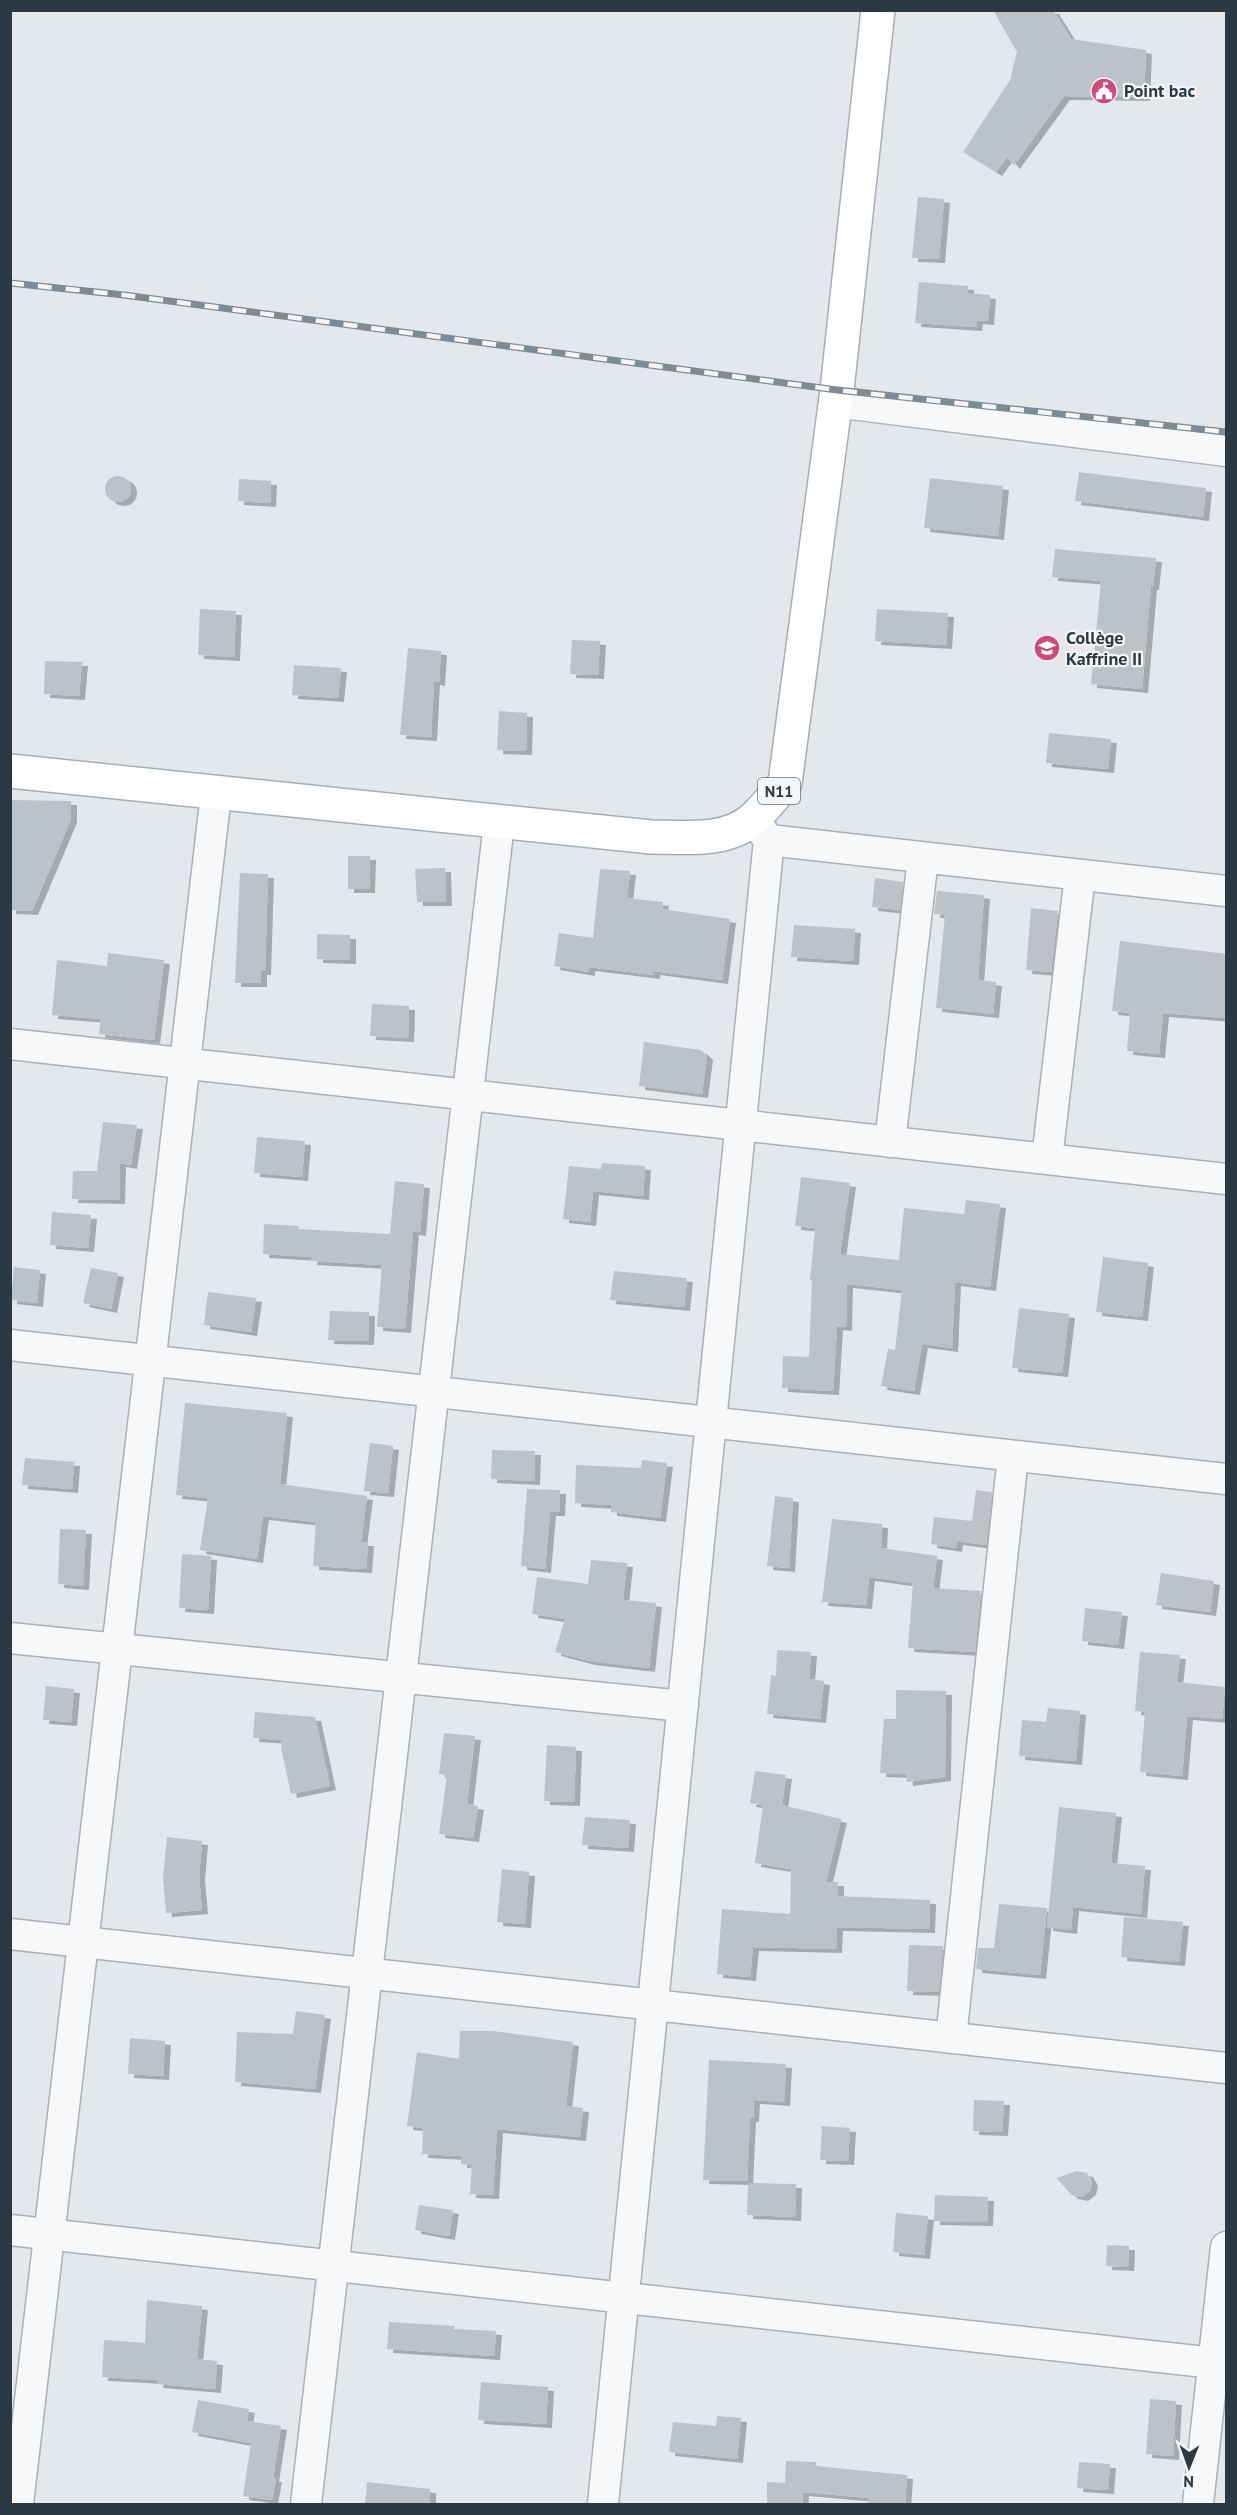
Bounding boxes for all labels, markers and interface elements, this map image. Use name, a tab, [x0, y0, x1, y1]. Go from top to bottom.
public building icon: Point bac	[1089, 76, 1119, 106]
place label: Point bac	[1124, 79, 1195, 102]
place label: Collège Kaffrine II	[1066, 626, 1142, 670]
school or university icon: Collège Kaffrine II	[1032, 633, 1062, 663]
road number: N11	[758, 778, 800, 804]
north arrow	[1159, 2437, 1219, 2497]
text: N	[1183, 2472, 1194, 2492]

